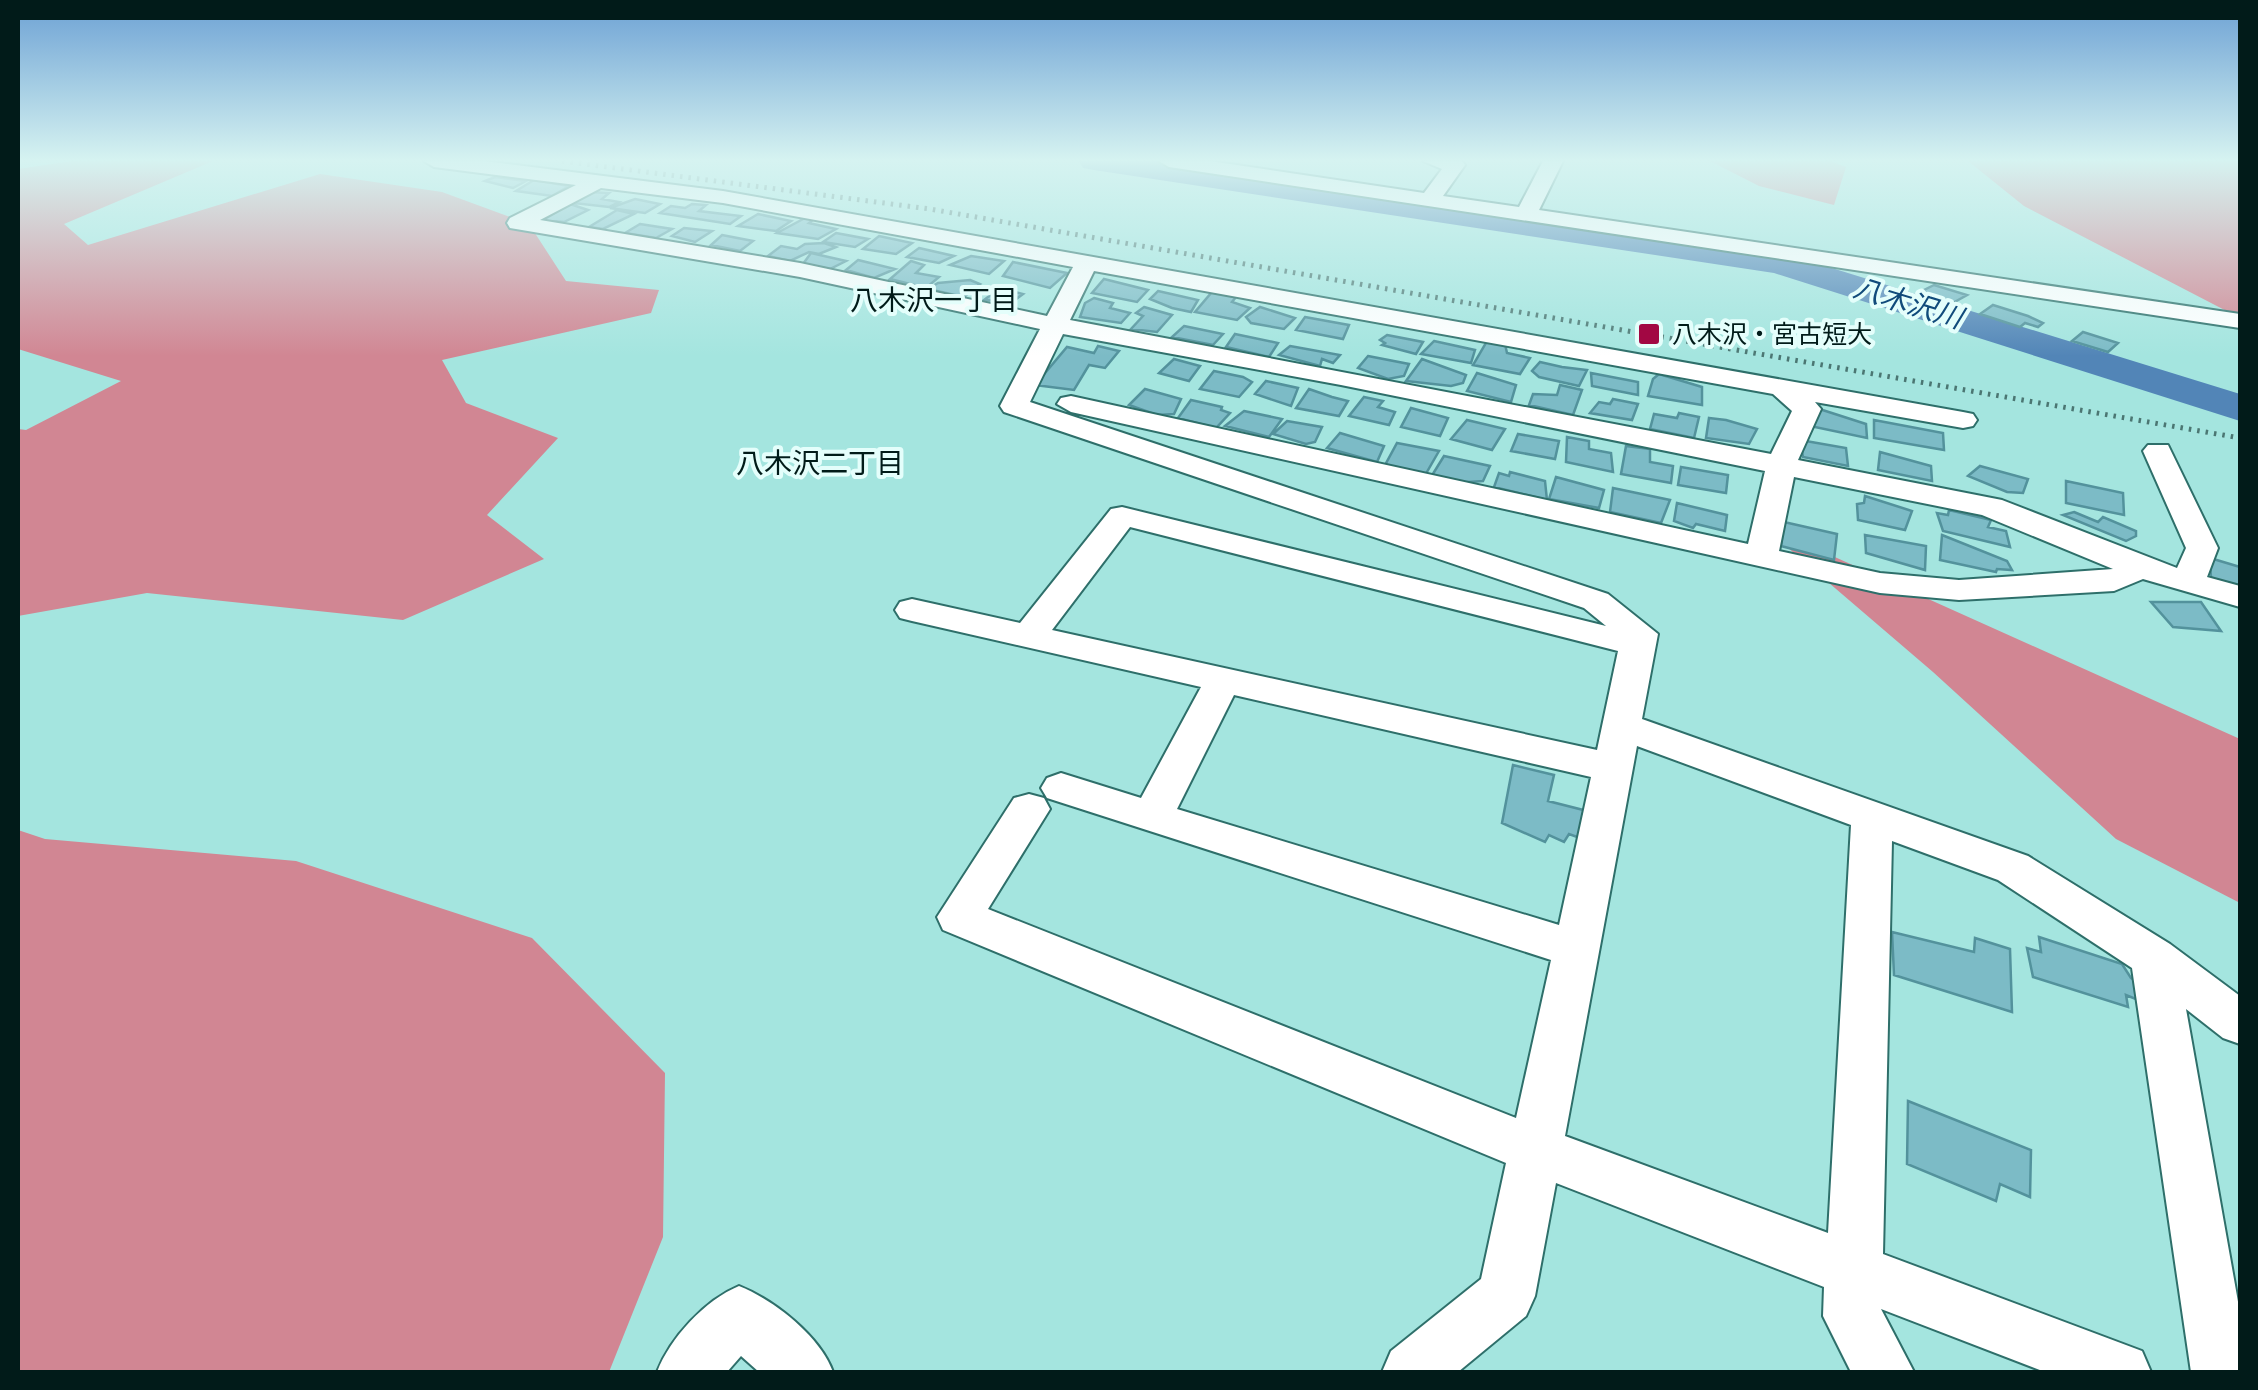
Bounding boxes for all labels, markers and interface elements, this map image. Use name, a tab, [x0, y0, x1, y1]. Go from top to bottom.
water label: 八木沢川	[1850, 271, 1969, 336]
district label: 八木沢一丁目	[850, 284, 1018, 317]
place label: 八木沢・宮古短大	[1672, 320, 1872, 349]
marker: 八木沢・宮古短大	[1636, 321, 1662, 347]
district label: 八木沢二丁目	[736, 447, 904, 480]

